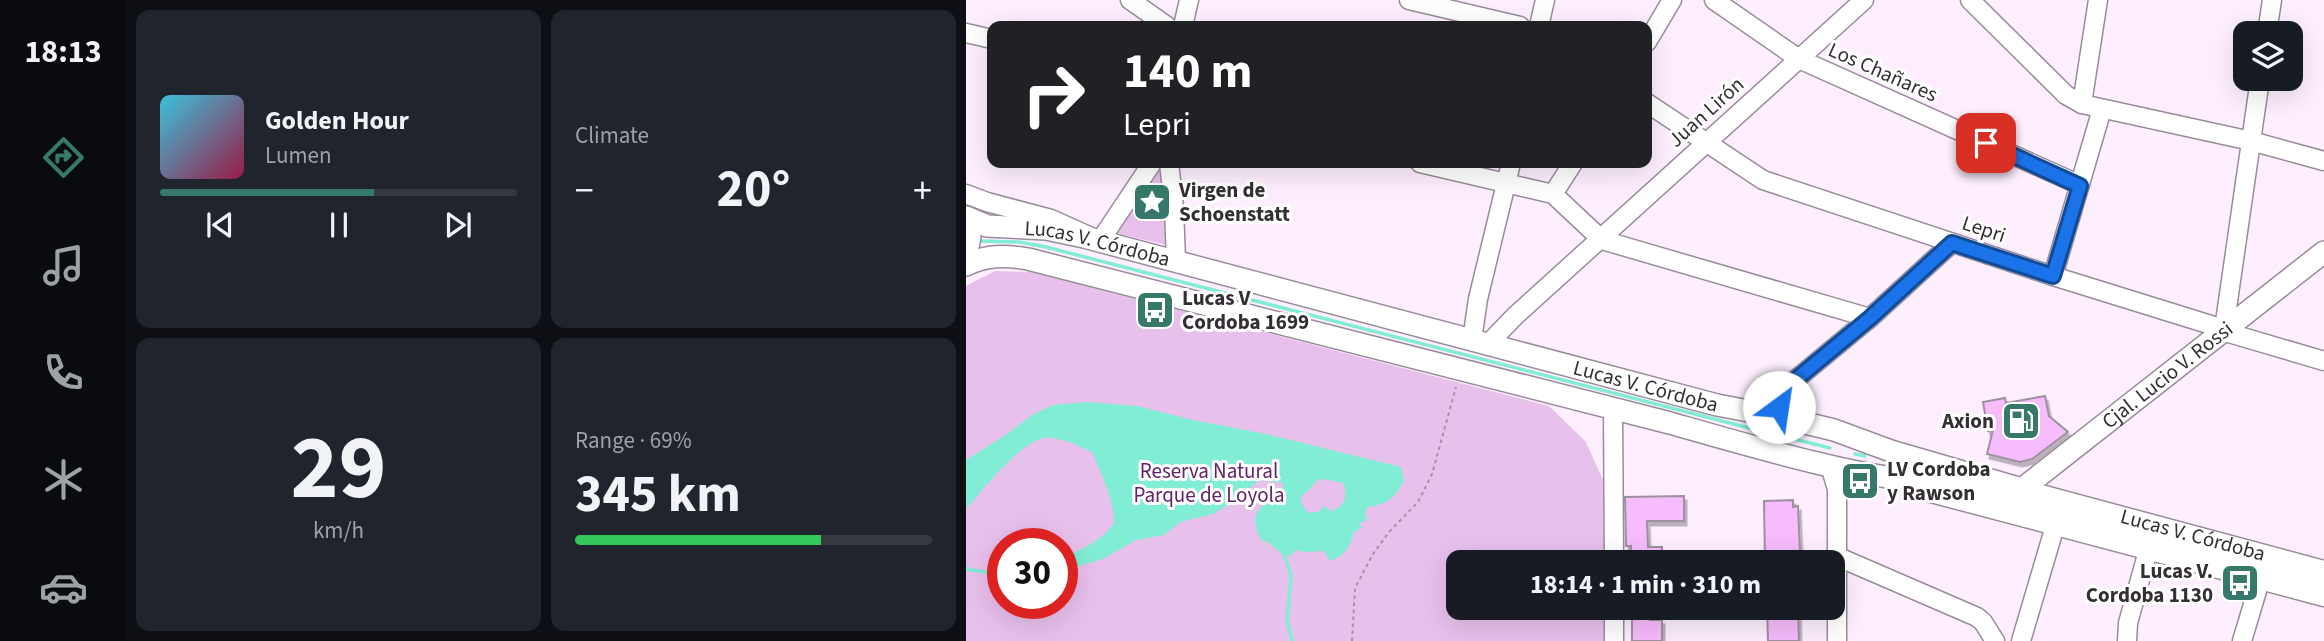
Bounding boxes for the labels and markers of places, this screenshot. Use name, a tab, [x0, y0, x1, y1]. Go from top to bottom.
pin	[1956, 113, 2016, 173]
place label: Virgen de Schoenstatt	[1178, 175, 1290, 229]
place icon: Virgen de Schoenstatt	[1131, 181, 1173, 223]
place label: Lucas V Cordoba 1699	[1182, 283, 1309, 337]
bus stop icon: Lucas V Cordoba 1699	[1134, 289, 1176, 331]
fuel station icon: Axion	[2000, 400, 2042, 442]
place label: Axion	[1941, 406, 1994, 436]
place label: LV Cordoba y Rawson	[1887, 454, 1991, 508]
bus stop icon: LV Cordoba y Rawson	[1839, 460, 1881, 502]
place label: Lucas V. Cordoba 1130	[2086, 556, 2213, 610]
bus stop icon: Lucas V. Cordoba 1130	[2219, 562, 2261, 604]

